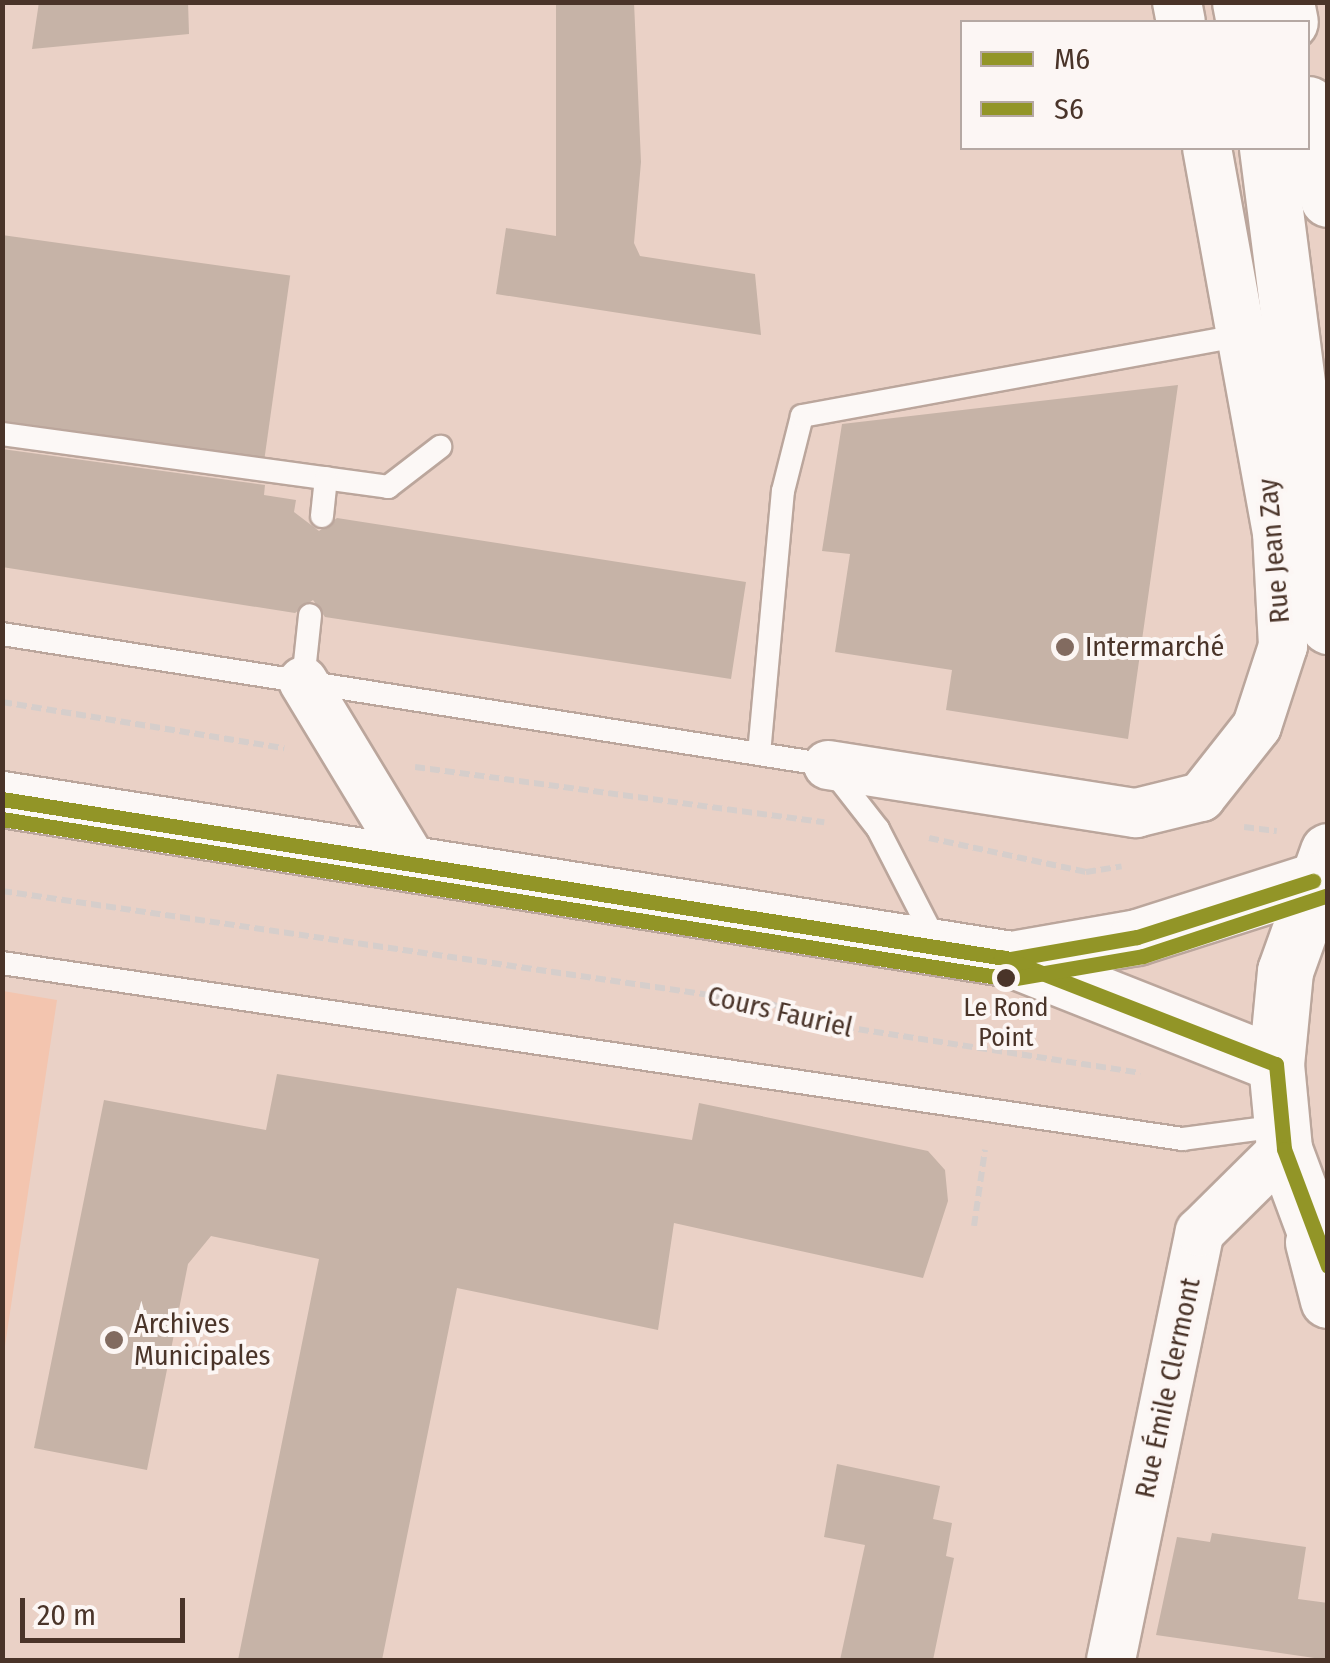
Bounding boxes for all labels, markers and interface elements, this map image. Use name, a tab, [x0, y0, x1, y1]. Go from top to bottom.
legend	[960, 20, 1310, 150]
text: M6	[1054, 41, 1090, 77]
text: S6	[1054, 91, 1084, 127]
street label: Rue Jean Zay	[1251, 477, 1297, 625]
place label: Intermarché	[1085, 630, 1224, 664]
marker: Intermarché	[1054, 636, 1076, 658]
marker: Le Rond Point	[996, 968, 1016, 988]
street label: Cours Fauriel	[704, 979, 856, 1045]
place label: Le Rond Point	[964, 992, 1048, 1054]
street label: Rue Émile Clermont	[1128, 1275, 1208, 1501]
place label: Archives Municipales	[134, 1307, 271, 1373]
marker: Archives Municipales	[103, 1329, 125, 1351]
scale bar	[25, 1578, 190, 1640]
text: 20 m	[37, 1597, 96, 1633]

